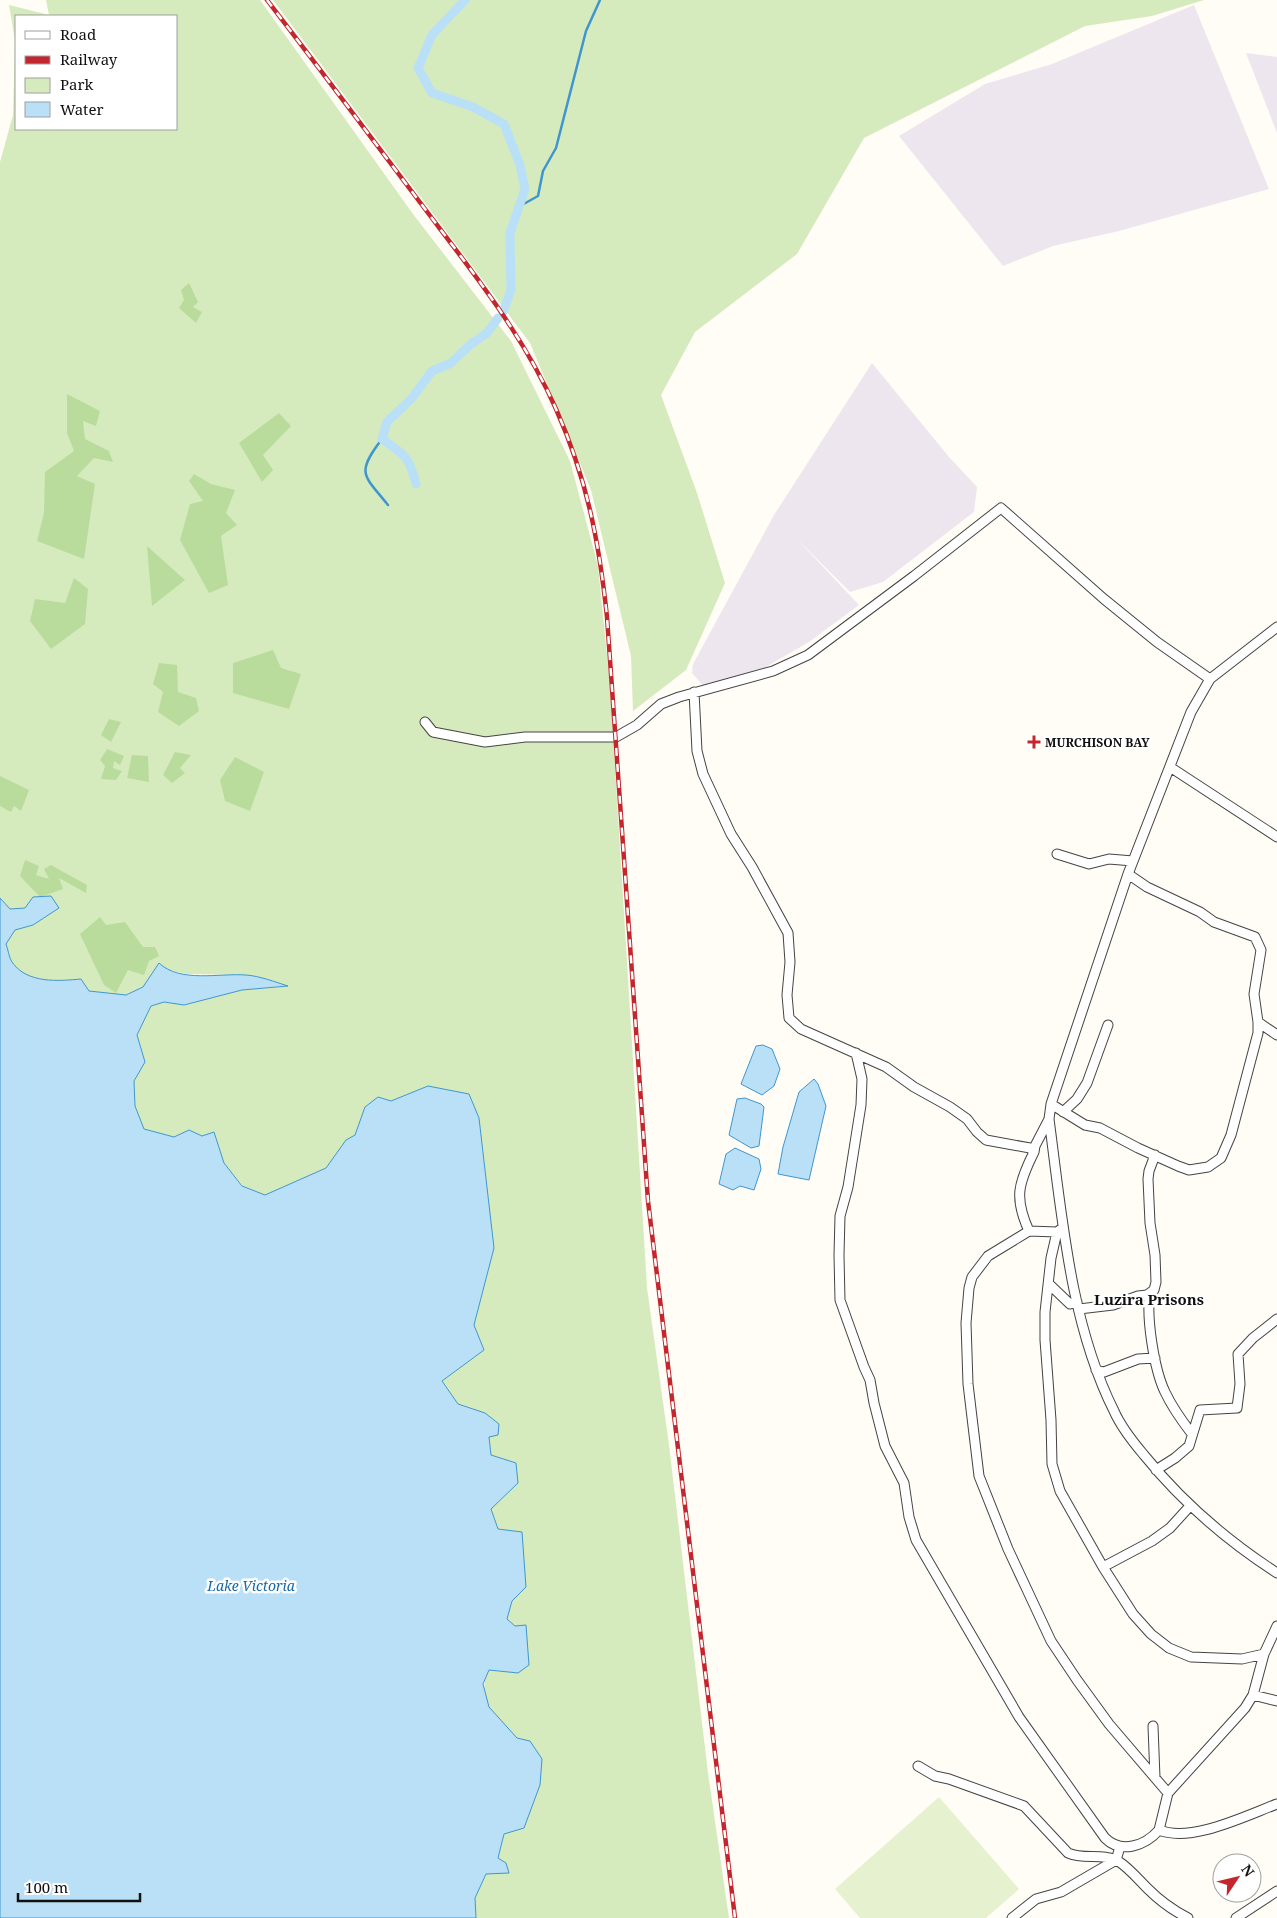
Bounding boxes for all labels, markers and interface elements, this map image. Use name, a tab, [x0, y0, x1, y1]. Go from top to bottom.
legend	[15, 15, 178, 130]
text: Road	[60, 24, 96, 44]
text: Railway	[60, 49, 118, 69]
text: Park	[60, 74, 94, 94]
text: Water	[60, 99, 103, 119]
place label: MURCHISON BAY	[1045, 734, 1150, 751]
marker: MURCHISON BAY	[1027, 735, 1041, 749]
district label: Luzira Prisons	[1094, 1289, 1204, 1309]
water label: Lake Victoria	[206, 1576, 296, 1595]
north arrow	[1212, 1853, 1262, 1903]
text: N	[1237, 1860, 1259, 1880]
scale bar	[18, 1870, 140, 1902]
text: 100 m	[25, 1877, 68, 1897]

